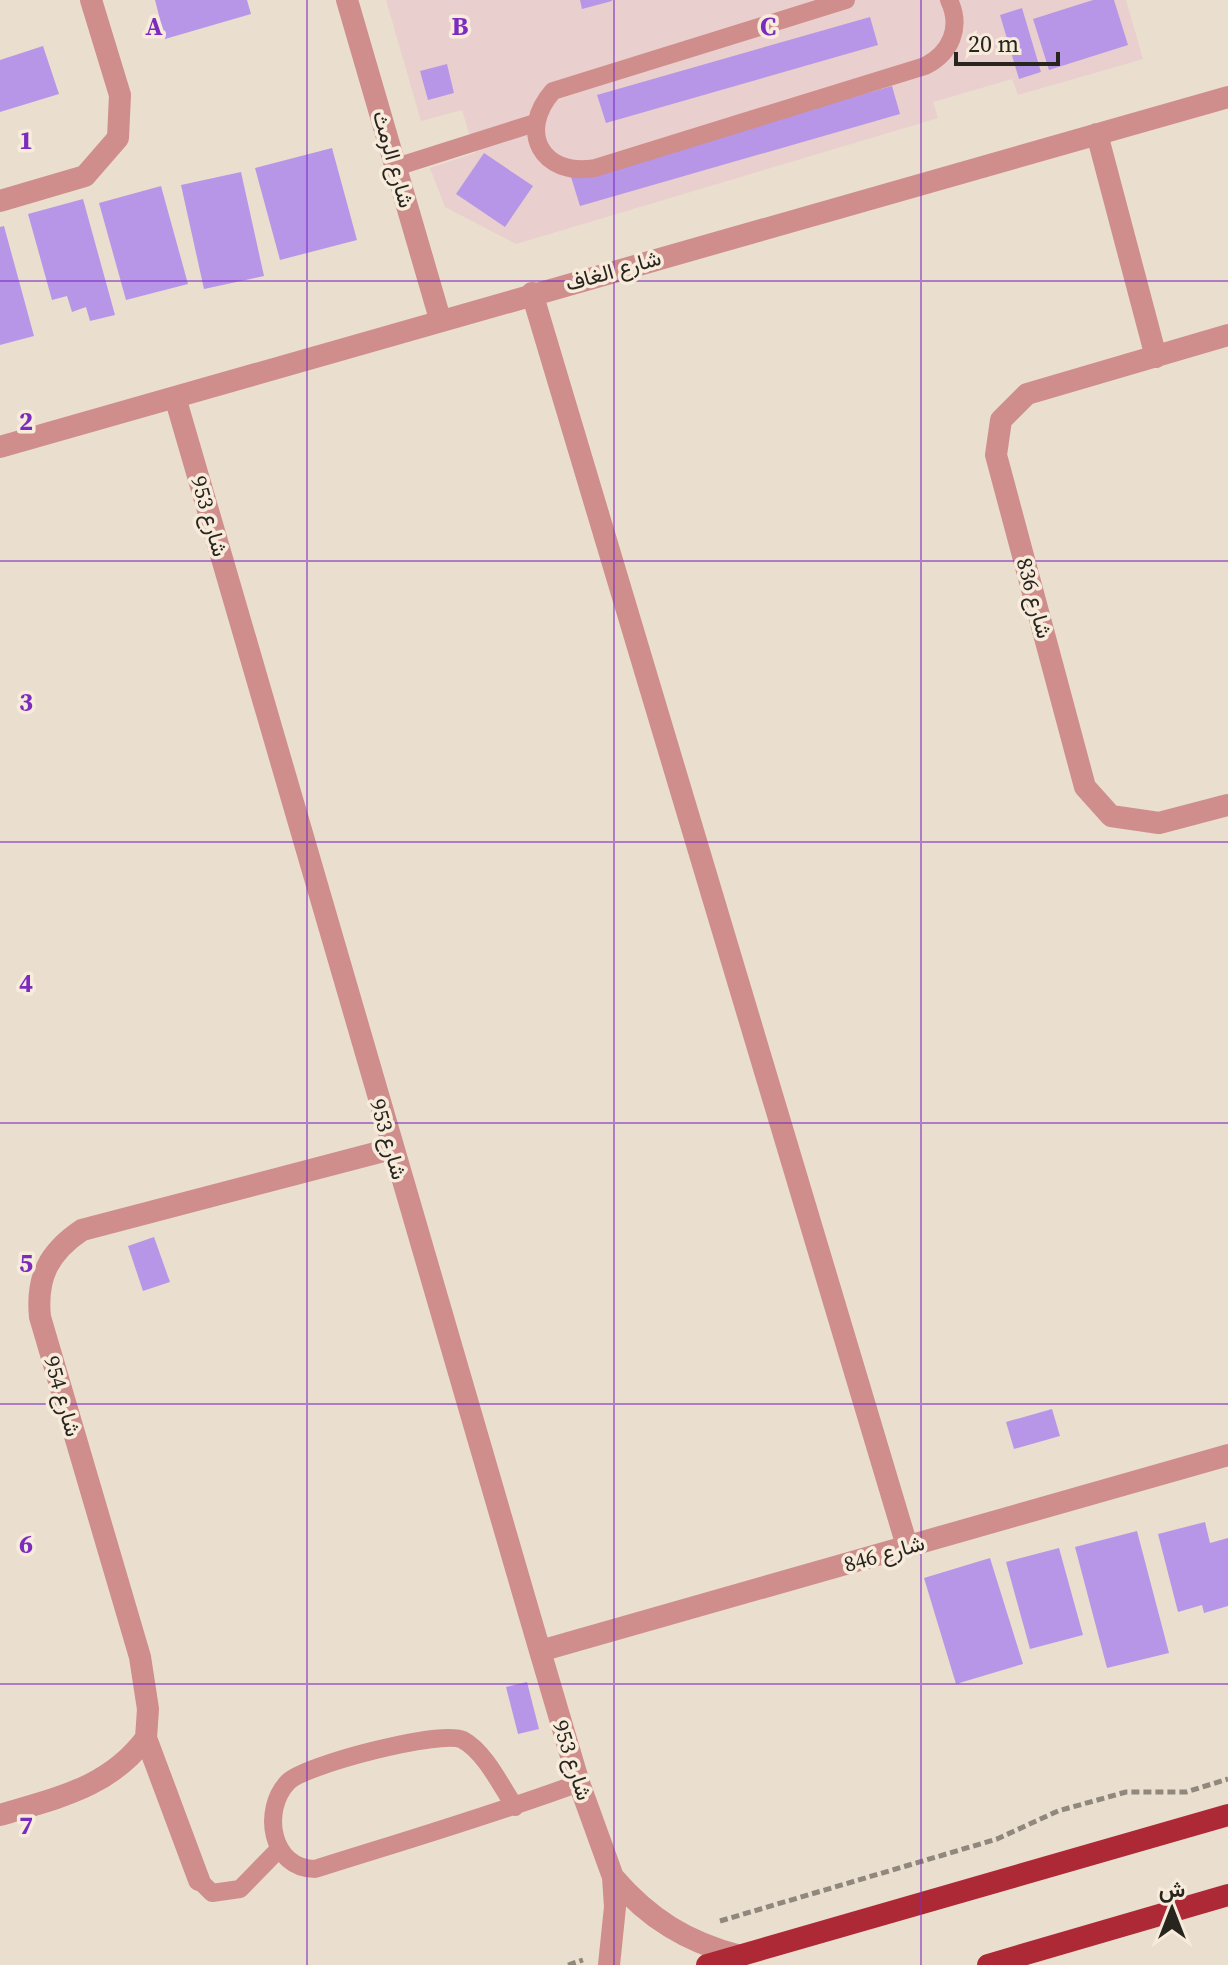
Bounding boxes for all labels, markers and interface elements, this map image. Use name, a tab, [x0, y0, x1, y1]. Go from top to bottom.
text: A	[145, 8, 163, 44]
text: B	[452, 8, 469, 44]
text: C	[760, 8, 776, 44]
scale bar	[956, 16, 1058, 66]
text: 20 m	[968, 27, 1019, 60]
street label: شارع الرمث	[366, 107, 422, 211]
text: 1	[19, 122, 33, 158]
street label: شارع الغاف	[562, 242, 664, 298]
text: 2	[19, 403, 33, 439]
street label: شارع 953	[184, 472, 236, 560]
street label: شارع 836	[1010, 554, 1060, 642]
text: 3	[19, 684, 33, 720]
text: 4	[19, 965, 33, 1001]
street label: شارع 953	[363, 1095, 415, 1183]
text: 5	[19, 1245, 33, 1281]
street label: شارع 954	[37, 1352, 89, 1440]
text: 6	[19, 1526, 33, 1562]
street label: شارع 846	[840, 1527, 928, 1579]
street label: شارع 953	[546, 1716, 600, 1804]
text: 7	[19, 1807, 33, 1843]
north arrow	[1132, 1869, 1212, 1949]
text: ش	[1159, 1874, 1185, 1904]

